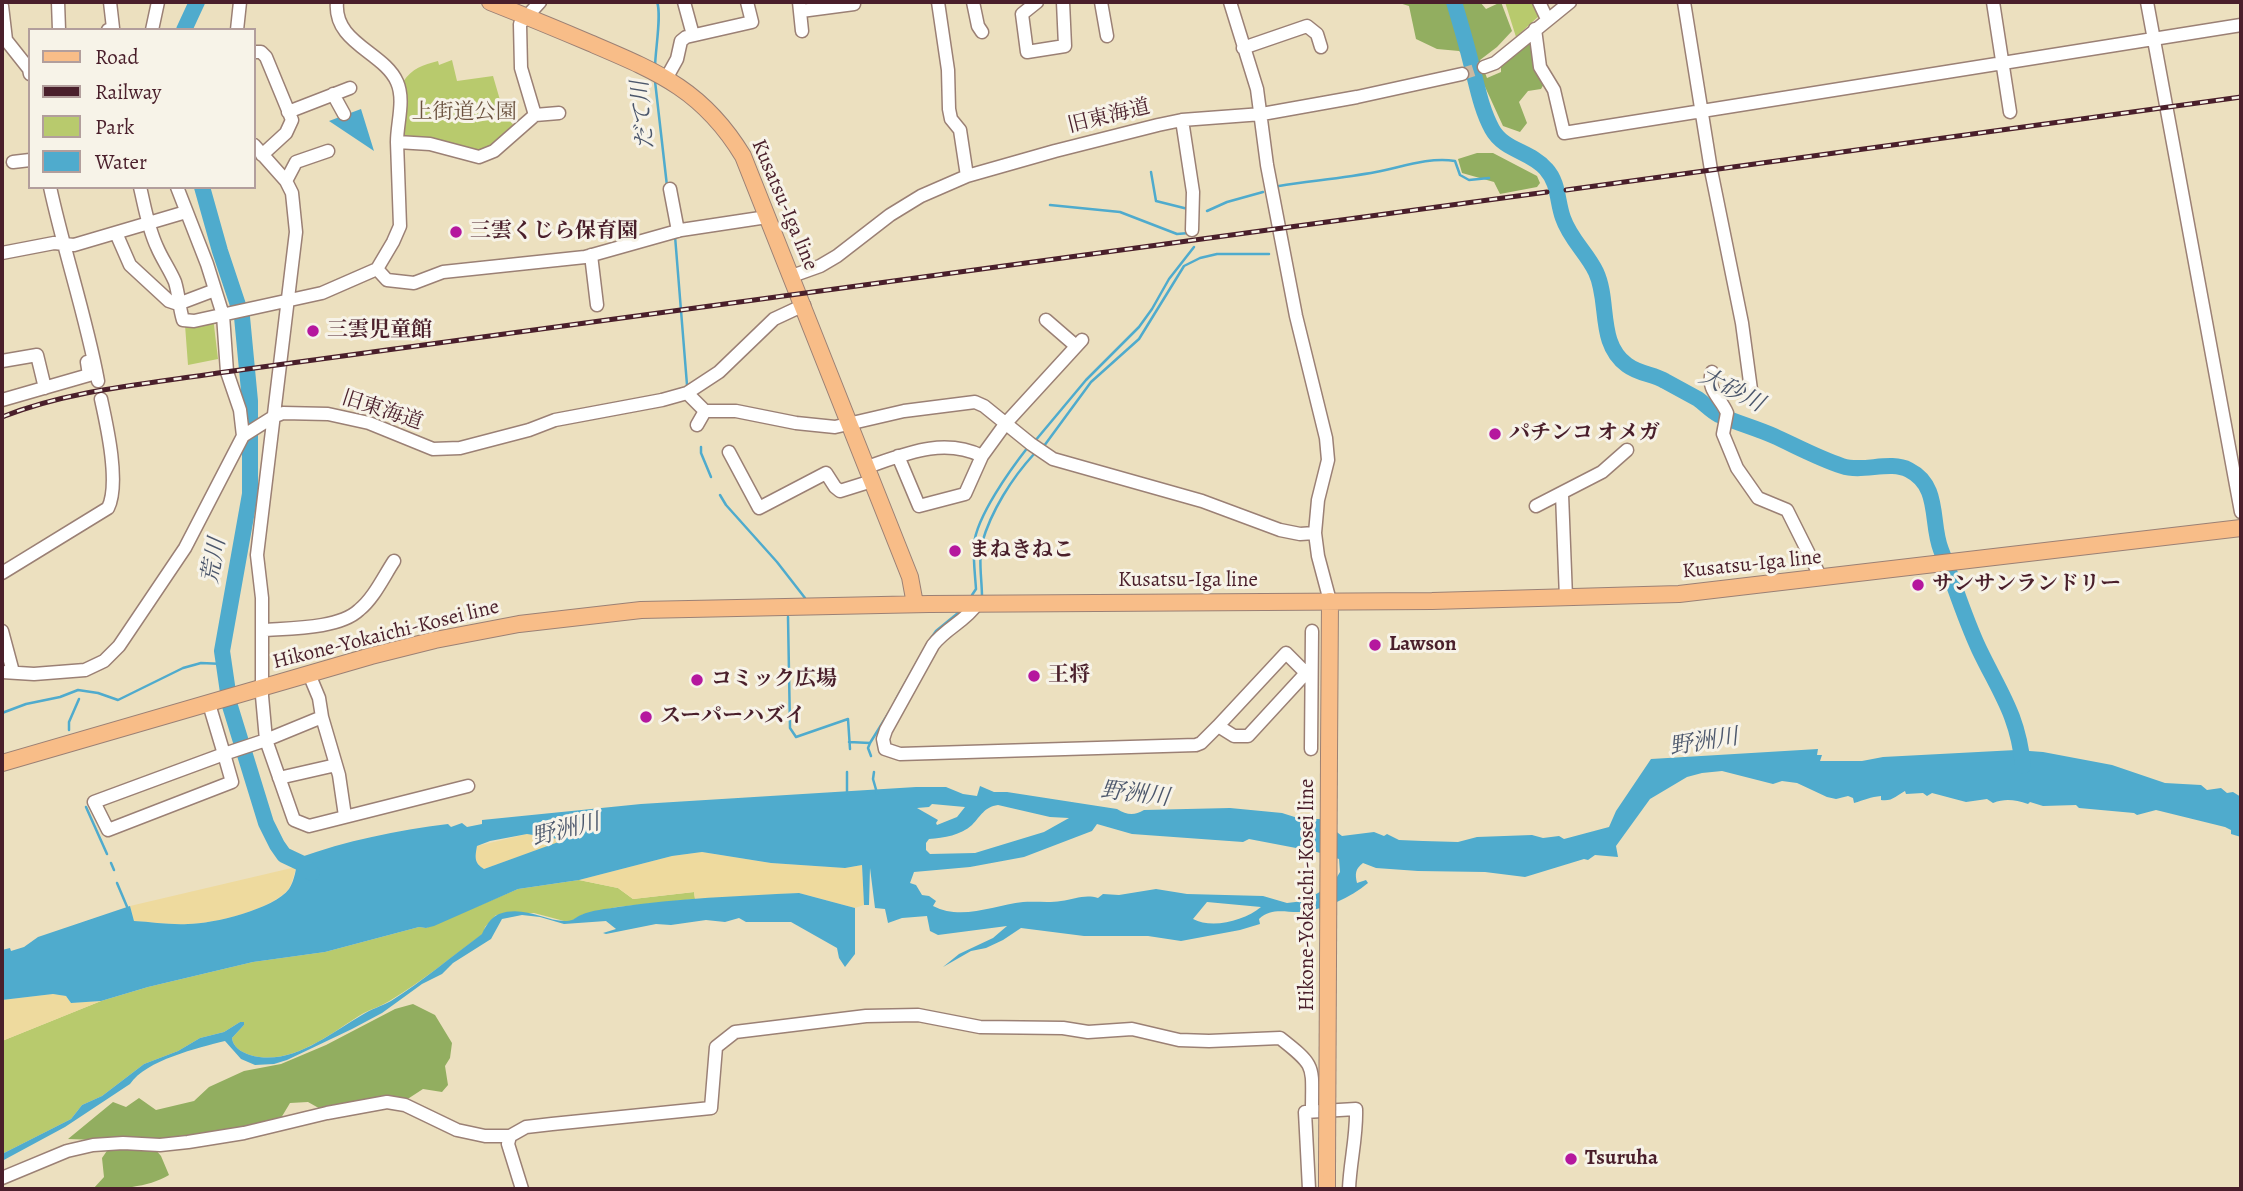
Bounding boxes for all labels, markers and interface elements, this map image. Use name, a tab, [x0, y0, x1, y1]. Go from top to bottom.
legend	[28, 28, 256, 189]
text: Road	[95, 43, 139, 71]
text: Railway	[95, 78, 161, 106]
water label: だて川	[627, 79, 661, 151]
street label: 旧東海道	[1065, 95, 1153, 139]
park label: 上街道公園	[412, 100, 516, 126]
text: Park	[95, 113, 134, 141]
street label: Kusatsu-Iga line	[745, 136, 823, 274]
text: Water	[95, 148, 147, 176]
place label: 三雲くじら保育園	[470, 219, 638, 245]
marker: 三雲くじら保育園	[448, 224, 464, 240]
place label: 三雲児童館	[327, 318, 432, 344]
marker: 三雲児童館	[305, 323, 321, 339]
water label: 大砂川	[1694, 363, 1768, 419]
street label: 旧東海道	[338, 386, 426, 436]
place label: パチンコ オメガ	[1509, 421, 1660, 447]
marker: パチンコ オメガ	[1487, 426, 1503, 442]
water label: 荒川	[197, 536, 233, 586]
place label: まねきねこ	[969, 538, 1074, 564]
marker: まねきねこ	[947, 543, 963, 559]
street label: Kusatsu-Iga line	[1681, 545, 1823, 585]
street label: Kusatsu-Iga line	[1118, 568, 1258, 594]
place label: サンサンランドリー	[1932, 572, 2121, 598]
marker: サンサンランドリー	[1910, 577, 1926, 593]
street label: Hikone-Yokaichi-Kosei line	[270, 595, 502, 675]
place label: Lawson	[1389, 632, 1457, 658]
marker: Lawson	[1367, 637, 1383, 653]
place label: 王将	[1048, 663, 1090, 689]
place label: コミック広場	[711, 667, 837, 693]
marker: 王将	[1026, 668, 1042, 684]
marker: コミック広場	[689, 672, 705, 688]
place label: スーパーハズイ	[660, 704, 806, 730]
marker: スーパーハズイ	[638, 709, 654, 725]
water label: 野洲川	[1668, 724, 1740, 762]
water label: 野洲川	[1099, 777, 1171, 813]
street label: Hikone-Yokaichi-Kosei line	[1295, 779, 1321, 1011]
water label: 野洲川	[529, 809, 603, 853]
place label: Tsuruha	[1585, 1146, 1658, 1172]
marker: Tsuruha	[1563, 1151, 1579, 1167]

